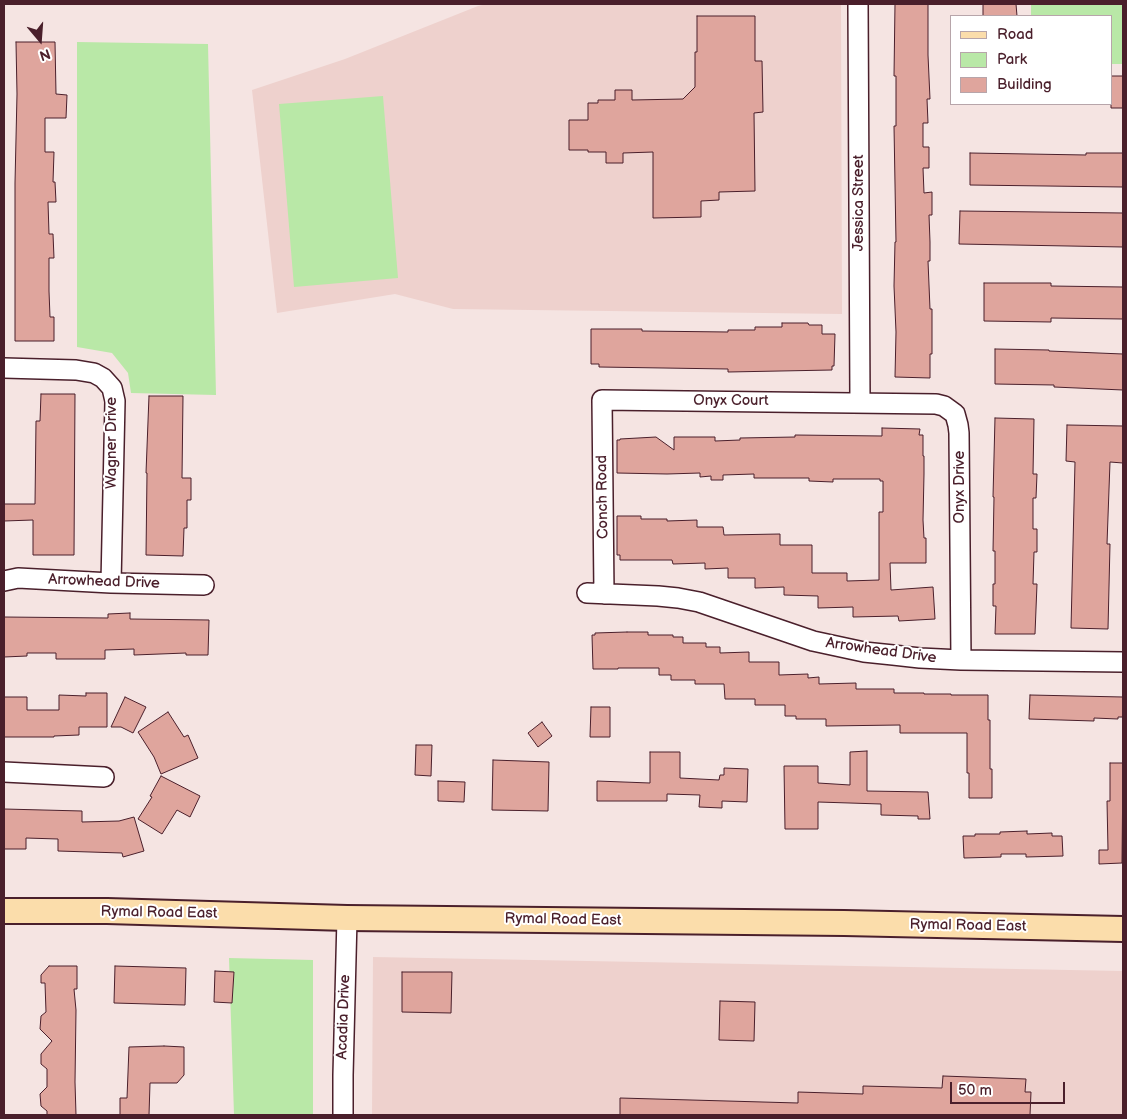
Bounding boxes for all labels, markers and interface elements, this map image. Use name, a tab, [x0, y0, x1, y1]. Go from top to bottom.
north arrow	[15, 15, 65, 65]
legend	[950, 15, 1112, 105]
text: Road	[997, 25, 1033, 44]
text: N	[37, 45, 52, 64]
text: Park	[997, 50, 1027, 69]
text: Building	[997, 75, 1052, 94]
street label: Jessica Street	[850, 155, 868, 251]
street label: Onyx Court	[693, 392, 769, 410]
street label: Wagner Drive	[103, 397, 121, 489]
street label: Onyx Drive	[951, 450, 969, 524]
street label: Conch Road	[593, 455, 613, 539]
street label: Arrowhead Drive	[48, 571, 160, 593]
street label: Arrowhead Drive	[824, 634, 938, 668]
street label: Rymal Road East	[101, 903, 217, 923]
street label: Rymal Road East	[505, 910, 621, 930]
street label: Rymal Road East	[910, 916, 1026, 936]
street label: Acadia Drive	[334, 974, 354, 1060]
scale bar	[952, 1072, 1067, 1104]
text: 50 m	[958, 1081, 992, 1100]

